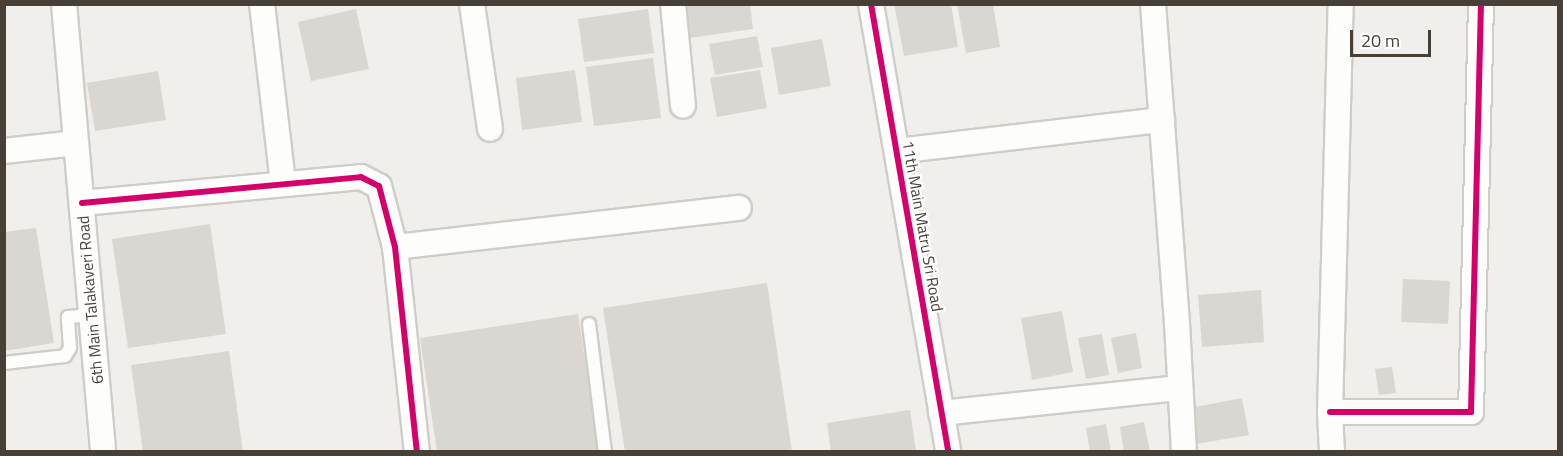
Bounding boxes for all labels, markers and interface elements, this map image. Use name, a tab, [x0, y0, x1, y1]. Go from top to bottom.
scale bar	[1353, 18, 1434, 56]
text: 20 m	[1361, 27, 1400, 54]
street label: 11th Main Matru Sri Road	[899, 139, 947, 313]
street label: 6th Main Talakaveri Road	[73, 215, 107, 385]

